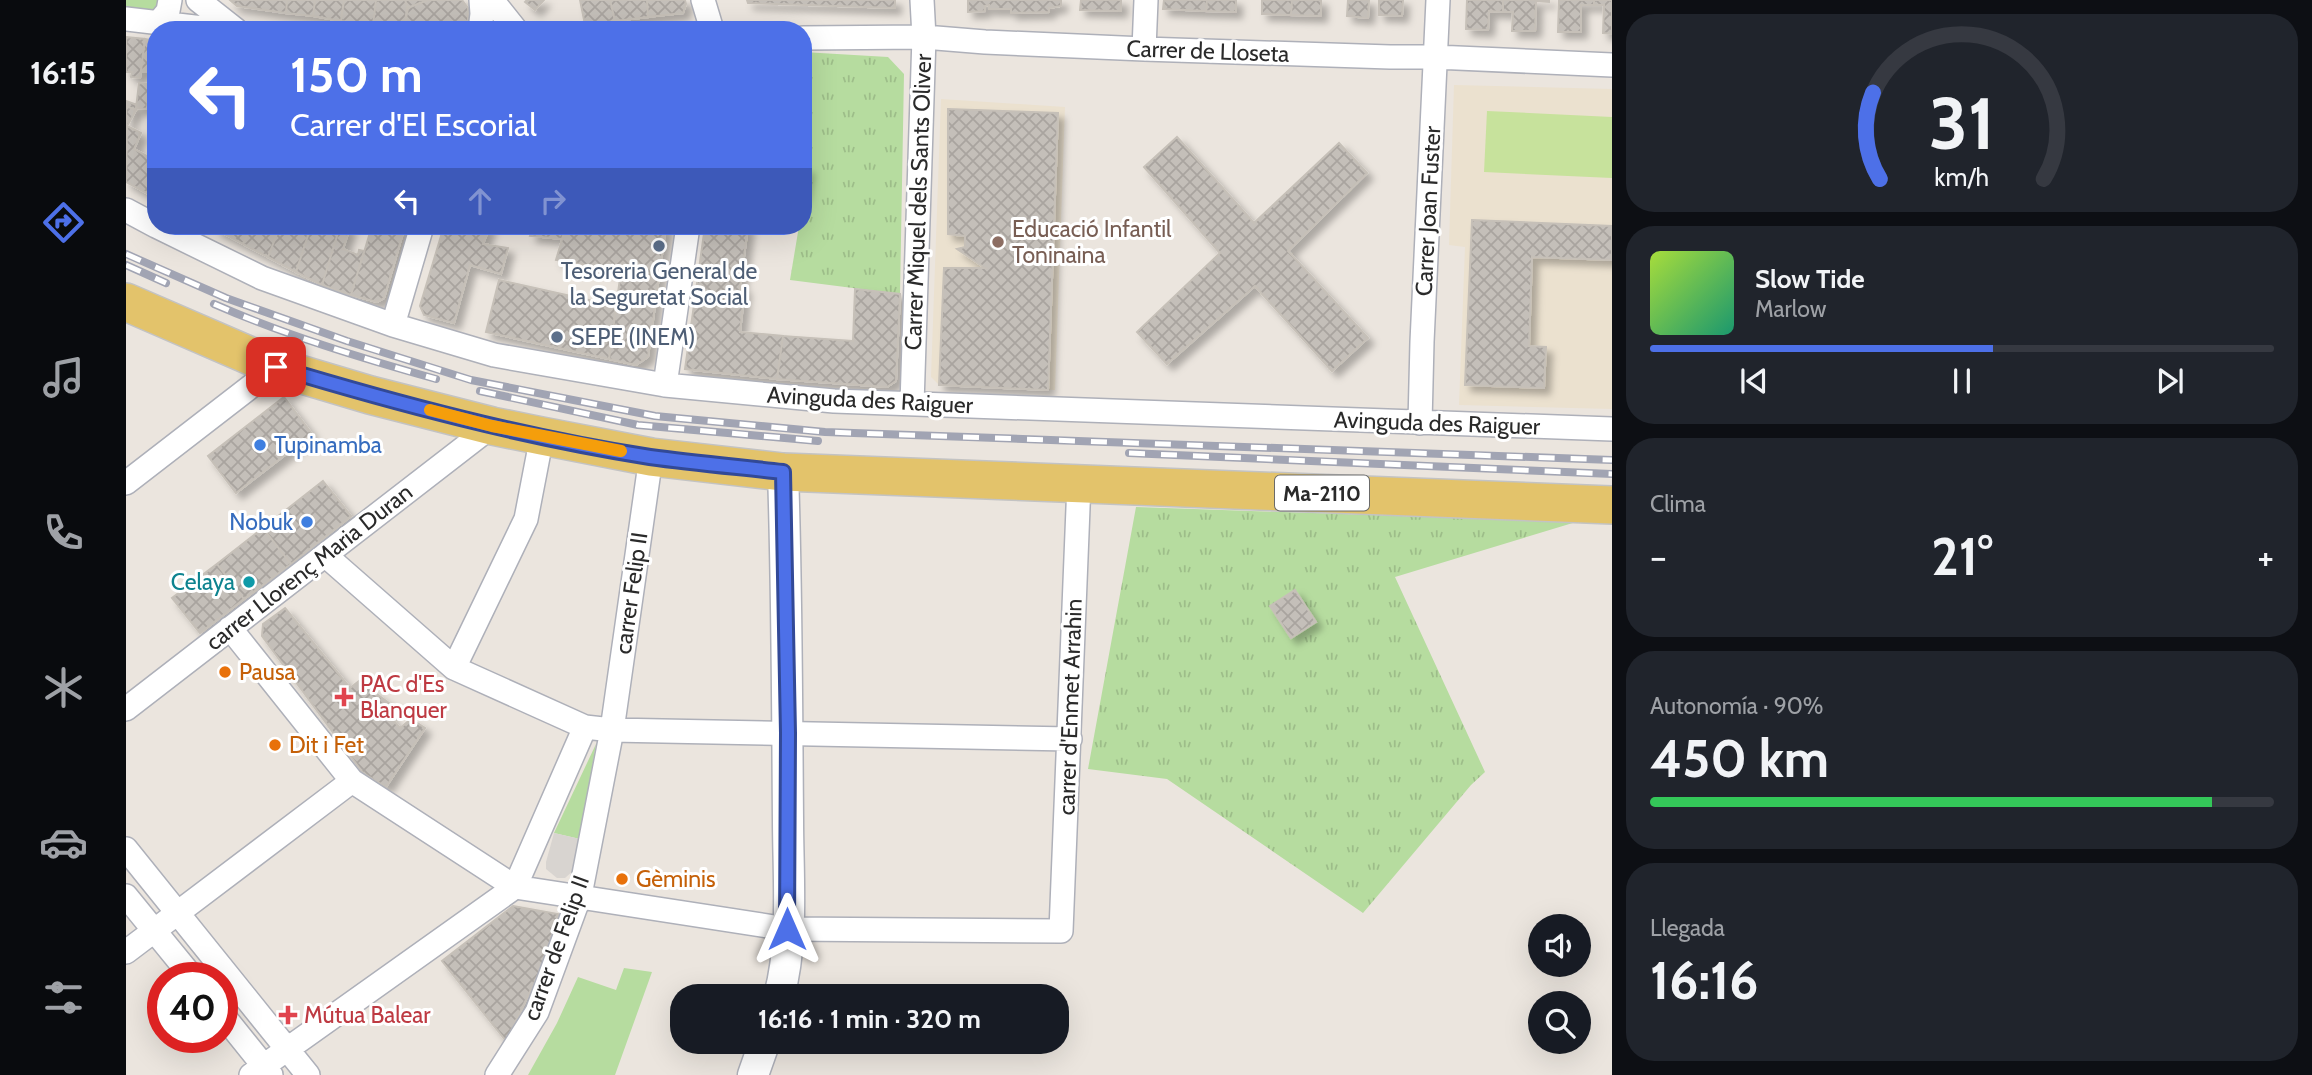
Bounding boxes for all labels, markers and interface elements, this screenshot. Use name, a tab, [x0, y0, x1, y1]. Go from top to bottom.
street label: Carrer de Lloseta	[1126, 34, 1290, 68]
text: 150 m	[290, 45, 423, 104]
icon: left	[175, 49, 266, 140]
text: 16:15	[30, 53, 96, 92]
street label: Carrer Miquel dels Sants Oliver	[899, 53, 937, 351]
text: 31	[1929, 79, 1995, 167]
text: Carrer d'El Escorial	[290, 105, 537, 144]
street label: Carrer Joan Fuster	[1410, 124, 1446, 297]
text: km/h	[1935, 162, 1989, 192]
icon: left	[388, 182, 426, 220]
icon: ahead	[461, 182, 499, 220]
icon: right	[534, 182, 572, 220]
icon: directions	[39, 198, 88, 247]
place label: Educació Infantil Toninaina	[1012, 215, 1172, 269]
marker: Educació Infantil Toninaina	[990, 234, 1006, 250]
marker: Tesoreria General de la Seguretat Social	[651, 238, 667, 254]
place label: Tesoreria General de la Seguretat Social	[561, 257, 757, 311]
text: Slow Tide	[1755, 263, 1865, 295]
text: Marlow	[1755, 295, 1826, 323]
place label: SEPE (INEM)	[571, 323, 696, 351]
marker: SEPE (INEM)	[549, 329, 565, 345]
pin	[246, 337, 306, 397]
icon: arrive	[257, 348, 295, 386]
icon: music	[39, 353, 88, 402]
icon: previous	[1735, 362, 1773, 400]
icon: pause	[1943, 362, 1981, 400]
icon: next	[2151, 362, 2189, 400]
street label: Avinguda des Raiguer	[766, 381, 974, 419]
street label: Avinguda des Raiguer	[1333, 405, 1541, 441]
place label: Tupinamba	[274, 431, 382, 459]
marker: Tupinamba	[252, 437, 268, 453]
road number: Ma-2110	[1275, 476, 1369, 510]
street label: carrer Llorenç Maria Duran	[200, 478, 418, 656]
text: Clima	[1650, 490, 1706, 518]
icon: phone	[39, 508, 88, 557]
place label: Nobuk	[229, 508, 294, 536]
marker: Nobuk	[299, 514, 315, 530]
text: 21°	[1931, 525, 1993, 588]
street label: carrer Felip II	[609, 530, 653, 656]
text: −	[1650, 533, 1667, 580]
text: +	[2257, 533, 2274, 580]
place label: Celaya	[171, 568, 235, 596]
marker: Celaya	[241, 574, 257, 590]
street label: carrer d'Enmet Arrahin	[1052, 598, 1088, 816]
place label: Pausa	[239, 658, 296, 686]
icon: climate	[39, 663, 88, 712]
marker: Pausa	[217, 664, 233, 680]
place label: PAC d'Es Blanquer	[360, 670, 448, 724]
marker: PAC d'Es Blanquer	[334, 687, 354, 707]
text: Autonomía · 90%	[1650, 692, 1823, 720]
text: 450 km	[1650, 727, 1829, 790]
place label: Dit i Fet	[289, 731, 364, 759]
marker: Dit i Fet	[267, 737, 283, 753]
icon: car	[39, 818, 88, 867]
place label: Gèminis	[636, 865, 715, 893]
marker: Gèminis	[614, 871, 630, 887]
street label: carrer de Felip II	[517, 872, 595, 1024]
position arrow	[750, 892, 824, 966]
map controls	[1528, 914, 1591, 1054]
button: sound	[1528, 914, 1591, 977]
text: Llegada	[1650, 914, 1725, 942]
text: 16:16	[1650, 949, 1758, 1012]
speed limit sign: 40	[147, 962, 238, 1053]
icon: filters	[39, 973, 88, 1022]
button: search	[1528, 991, 1591, 1054]
place label: Mútua Balear	[304, 1001, 431, 1029]
text: 16:16 · 1 min · 320 m	[758, 1003, 981, 1035]
marker: Mútua Balear	[278, 1005, 298, 1025]

